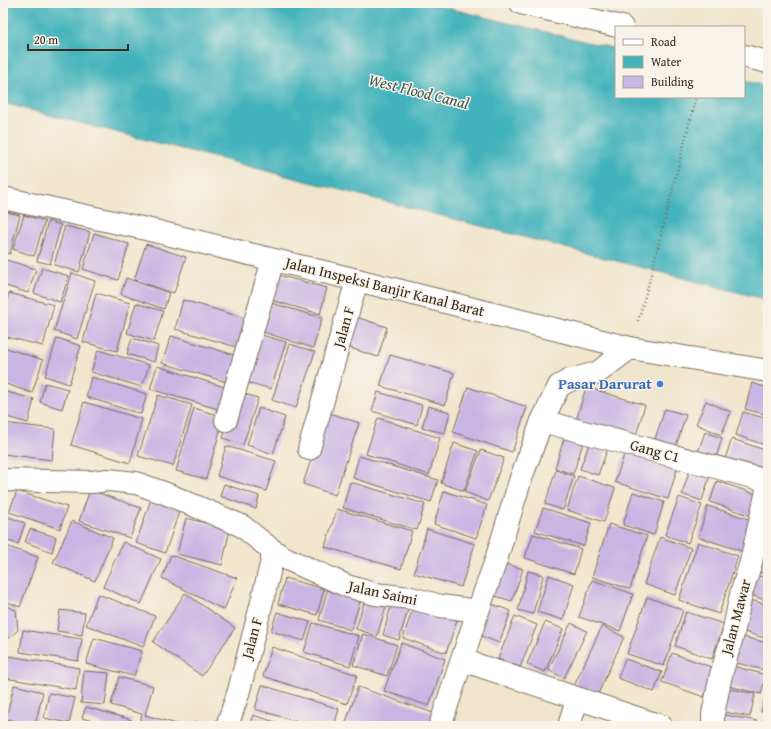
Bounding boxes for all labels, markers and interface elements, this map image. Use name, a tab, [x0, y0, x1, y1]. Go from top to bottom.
scale bar	[28, 26, 128, 52]
legend	[615, 26, 745, 98]
text: 20 m	[34, 31, 58, 48]
text: Road	[651, 33, 677, 50]
text: Water	[651, 53, 681, 70]
water label: West Flood Canal	[366, 67, 472, 115]
text: Building	[651, 73, 694, 90]
street label: Jalan Inspeksi Banjir Kanal Barat	[281, 251, 488, 322]
street label: Jalan F	[327, 304, 359, 352]
place label: Pasar Darurat	[558, 373, 652, 394]
marker: Pasar Darurat	[655, 379, 665, 389]
street label: Gang C1	[628, 434, 682, 467]
street label: Jalan Saimi	[345, 575, 419, 610]
street label: Jalan Mawar	[715, 577, 756, 659]
street label: Jalan F	[235, 615, 267, 663]

